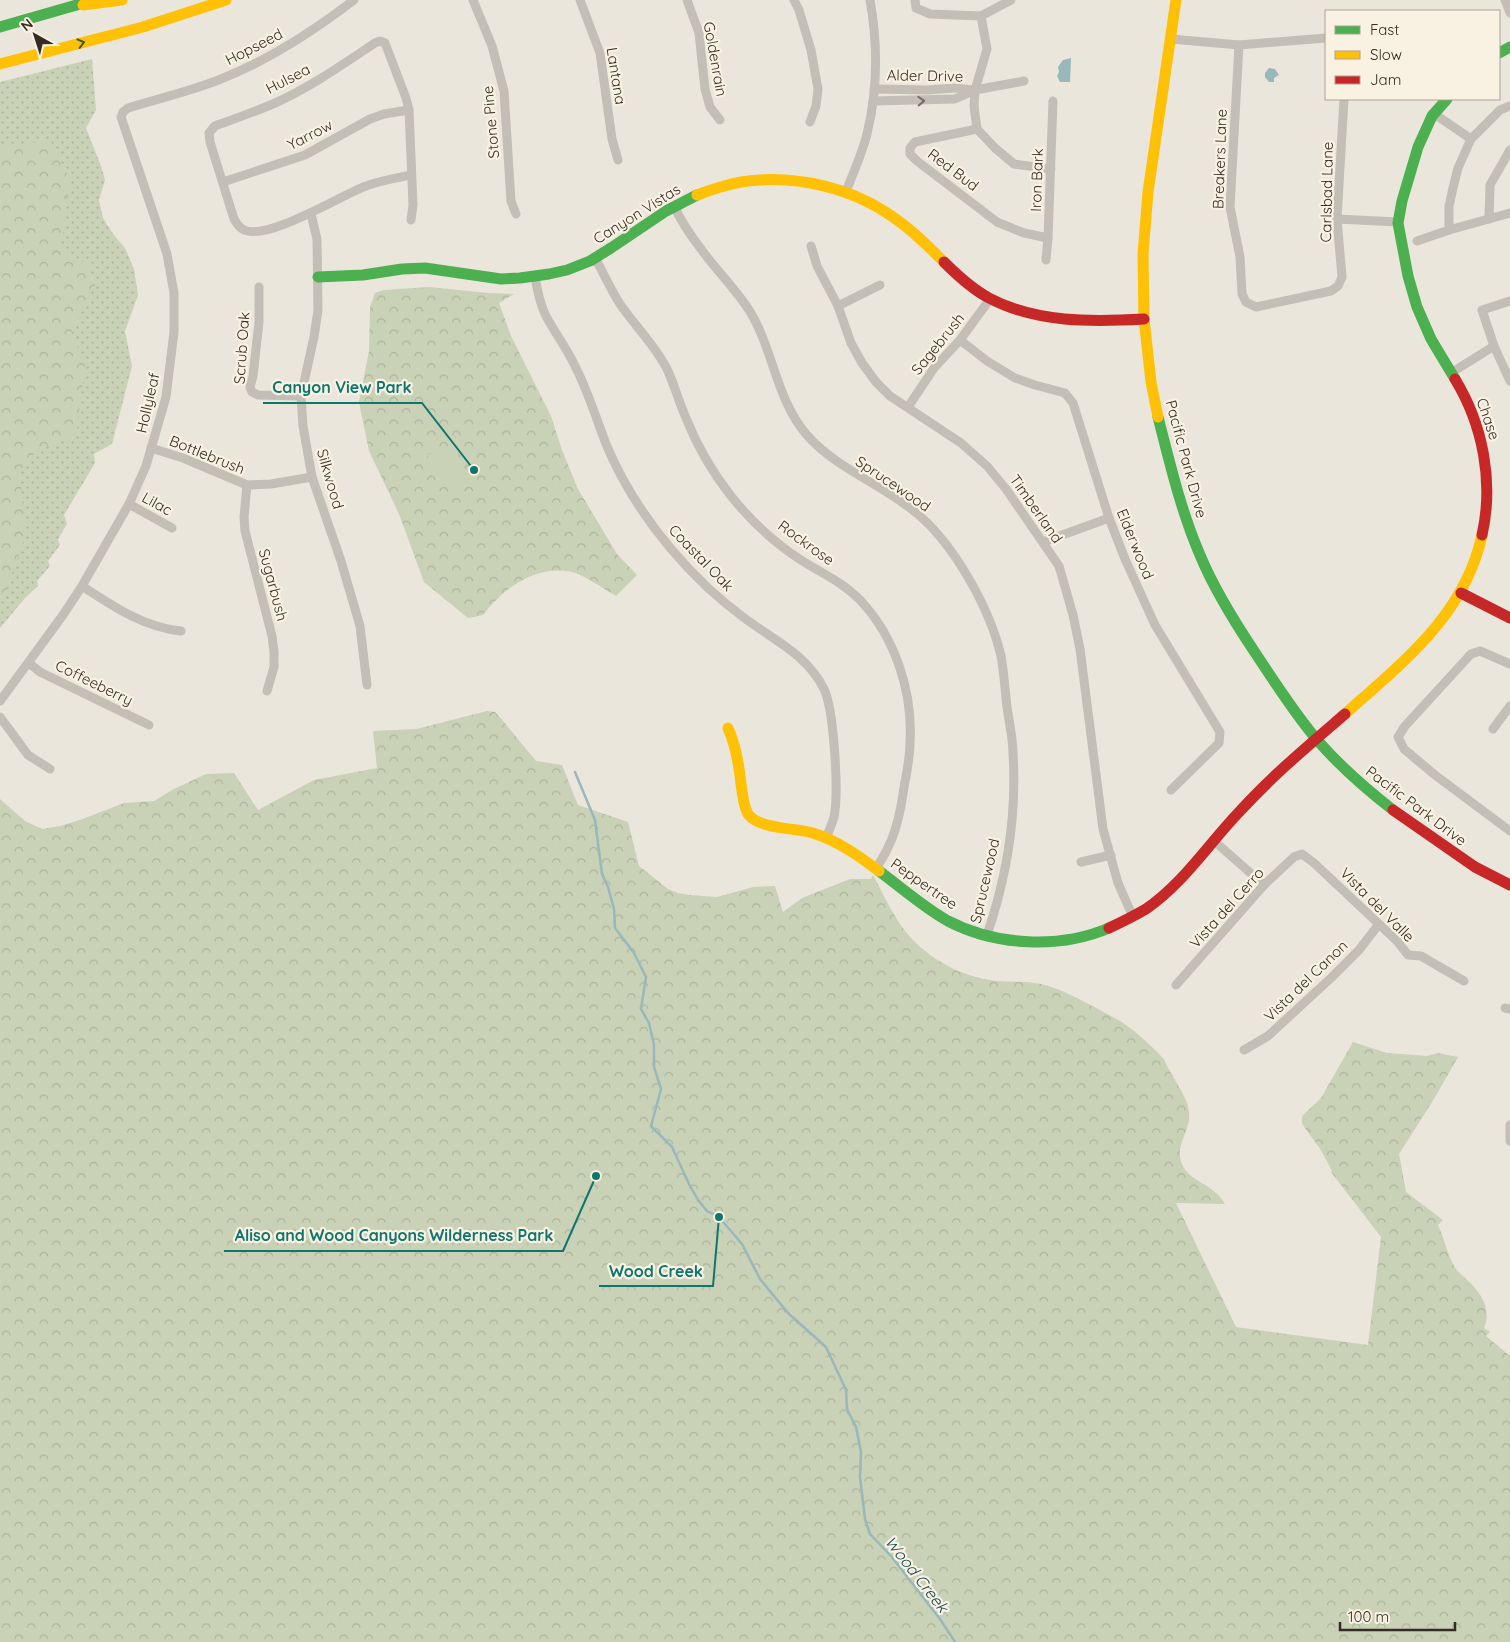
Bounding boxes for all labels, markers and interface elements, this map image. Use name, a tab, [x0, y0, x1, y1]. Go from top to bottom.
north arrow	[10, 10, 60, 60]
legend	[1325, 10, 1500, 100]
text: N	[17, 15, 36, 35]
street label: Goldenrain	[700, 20, 731, 98]
text: Fast	[1370, 20, 1399, 39]
street label: Hopseed	[222, 24, 286, 69]
one-way arrow	[77, 38, 86, 49]
text: Slow	[1370, 45, 1402, 64]
street label: Lantana	[603, 46, 630, 106]
street label: Hulsea	[262, 59, 313, 98]
street label: Alder Drive	[887, 65, 963, 86]
text: Jam	[1370, 70, 1401, 89]
street label: Stone Pine	[478, 85, 503, 159]
one-way arrow	[918, 95, 926, 106]
street label: Breakers Lane	[1208, 109, 1231, 209]
street label: Yarrow	[284, 115, 336, 154]
street label: Carlsbad Lane	[1316, 141, 1337, 243]
street label: Red Bud	[924, 144, 983, 195]
street label: Iron Bark	[1026, 148, 1047, 212]
street label: Canyon Vistas	[590, 179, 684, 248]
street label: Sagebrush	[907, 309, 968, 378]
street label: Scrub Oak	[230, 311, 254, 385]
street label: Hollyleaf	[131, 370, 164, 435]
callout: Canyon View Park	[263, 372, 422, 403]
text: Canyon View Park	[272, 377, 412, 397]
street label: Chase	[1473, 395, 1504, 442]
street label: Pacific Park Drive	[1162, 398, 1211, 520]
street label: Bottlebrush	[167, 431, 248, 478]
street label: Silkwood	[313, 447, 348, 511]
street label: Sprucewood	[852, 452, 934, 516]
street label: Timberland	[1006, 471, 1067, 547]
street label: Lilac	[139, 488, 176, 520]
street label: Elderwood	[1113, 506, 1158, 582]
street label: Rockrose	[774, 516, 838, 569]
street label: Coastal Oak	[665, 520, 738, 595]
street label: Sugarbush	[255, 547, 292, 623]
street label: Coffeeberry	[52, 656, 136, 710]
street label: Pacific Park Drive	[1362, 761, 1470, 850]
street label: Sprucewood	[966, 837, 1004, 925]
street label: Peppertree	[887, 854, 961, 914]
street label: Vista del Cerro	[1185, 863, 1268, 952]
street label: Vista del Valle	[1336, 863, 1419, 946]
street label: Vista del Canon	[1260, 936, 1351, 1025]
callout: Aliso and Wood Canyons Wilderness Park	[224, 1220, 563, 1251]
text: Aliso and Wood Canyons Wilderness Park	[235, 1225, 553, 1245]
callout: Wood Creek	[599, 1255, 713, 1286]
text: Wood Creek	[609, 1261, 703, 1281]
water label: Wood Creek	[881, 1532, 954, 1617]
scale bar	[1340, 1600, 1455, 1632]
text: 100 m	[1348, 1607, 1389, 1626]

